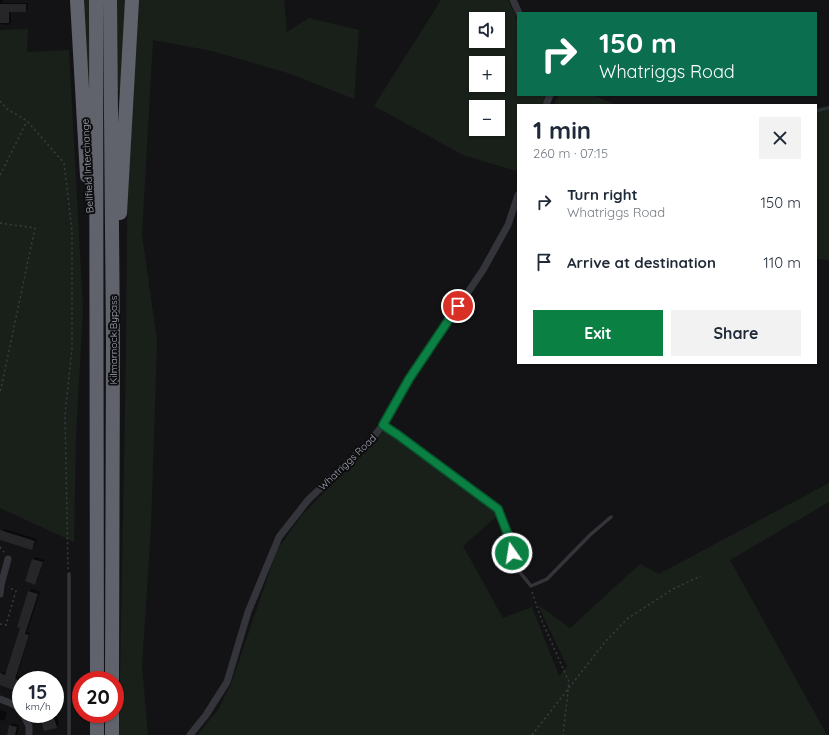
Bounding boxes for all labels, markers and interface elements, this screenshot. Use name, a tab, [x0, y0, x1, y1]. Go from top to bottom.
map controls	[469, 12, 505, 136]
button: sound	[469, 12, 505, 48]
text: 150 m	[599, 25, 677, 60]
icon: right	[533, 28, 585, 80]
button: +	[469, 56, 505, 92]
text: Whatriggs Road	[599, 60, 735, 83]
button: −	[469, 100, 505, 136]
text: 1 min	[533, 115, 591, 145]
button: close	[759, 117, 801, 159]
street label: Bellfield Interchange	[79, 118, 96, 213]
text: 260 m · 07:15	[533, 145, 608, 161]
text: Turn right	[567, 185, 638, 204]
icon: right	[533, 191, 555, 213]
text: 150 m	[761, 193, 801, 212]
text: Whatriggs Road	[567, 204, 665, 220]
icon: arrive	[533, 251, 555, 273]
text: Arrive at destination	[567, 253, 716, 272]
text: 110 m	[763, 253, 801, 272]
pin	[441, 289, 475, 323]
street label: Kilmarnock Bypass	[107, 295, 120, 385]
icon: arrive	[447, 295, 469, 317]
button: Exit	[533, 310, 663, 356]
button: Share	[671, 310, 801, 356]
street label: Whatriggs Road	[316, 431, 379, 493]
position arrow	[491, 532, 533, 574]
speed limit sign: 20	[72, 671, 124, 723]
text: 15	[28, 679, 48, 704]
text: km/h	[25, 700, 51, 713]

